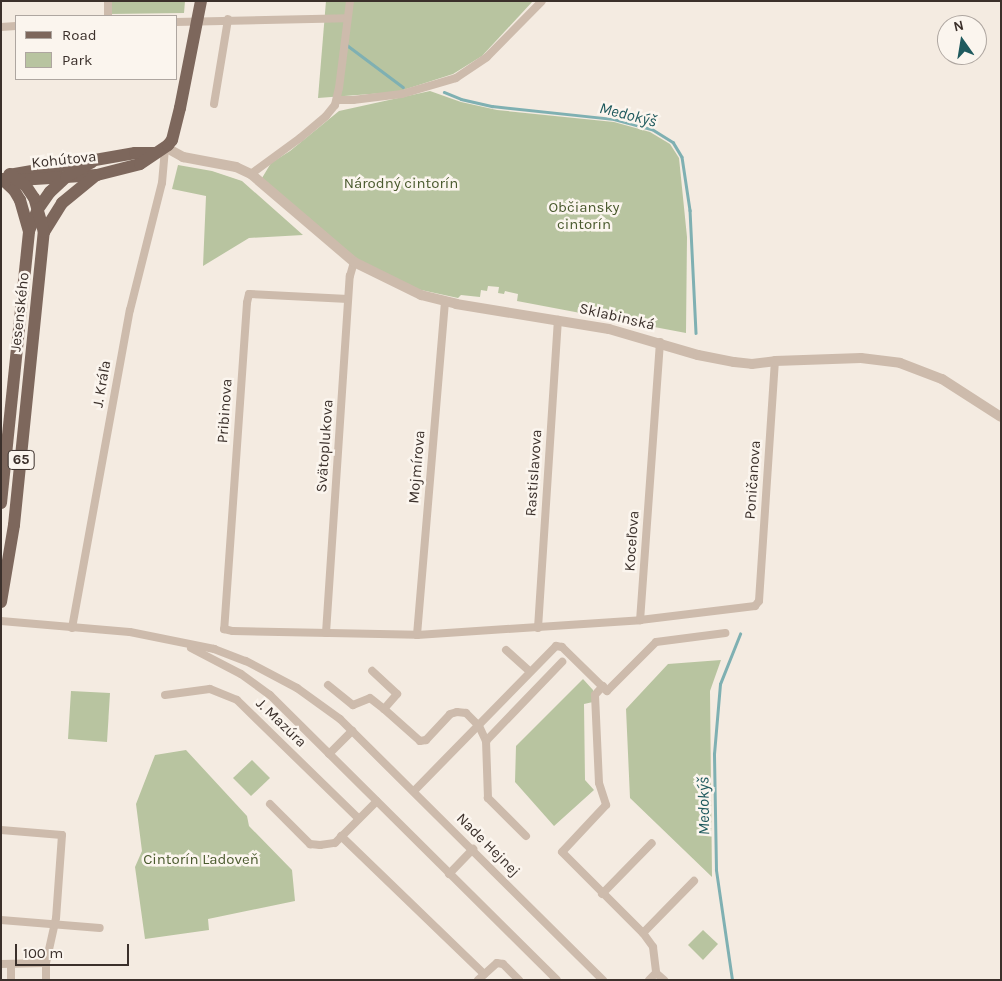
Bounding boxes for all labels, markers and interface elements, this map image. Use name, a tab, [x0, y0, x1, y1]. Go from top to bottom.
legend	[15, 15, 178, 80]
north arrow	[937, 15, 987, 65]
text: N	[952, 16, 966, 35]
text: Road	[62, 26, 97, 44]
text: Park	[62, 51, 92, 69]
water label: Medokýš	[597, 99, 659, 131]
street label: Kohútova	[31, 148, 97, 172]
park label: Národný cintorín	[344, 175, 458, 193]
park label: Občiansky cintorín	[548, 198, 620, 233]
street label: Jesenského	[7, 271, 33, 353]
street label: Sklabinská	[577, 300, 657, 334]
street label: J. Kráľa	[89, 359, 115, 409]
street label: Pribinova	[214, 378, 236, 444]
street label: Svätoplukova	[313, 399, 337, 493]
street label: Rastislavova	[522, 429, 546, 517]
street label: Mojmírova	[405, 430, 429, 504]
street label: Poničanova	[741, 440, 765, 520]
road number: 65	[7, 448, 35, 472]
street label: Koceľova	[621, 510, 643, 572]
street label: J. Mazúra	[252, 695, 310, 751]
water label: Medokýš	[694, 777, 714, 835]
street label: Nade Hejnej	[452, 809, 524, 881]
park label: Cintorín Ľadoveň	[143, 851, 259, 869]
scale bar	[18, 934, 131, 966]
text: 100 m	[23, 944, 63, 962]

